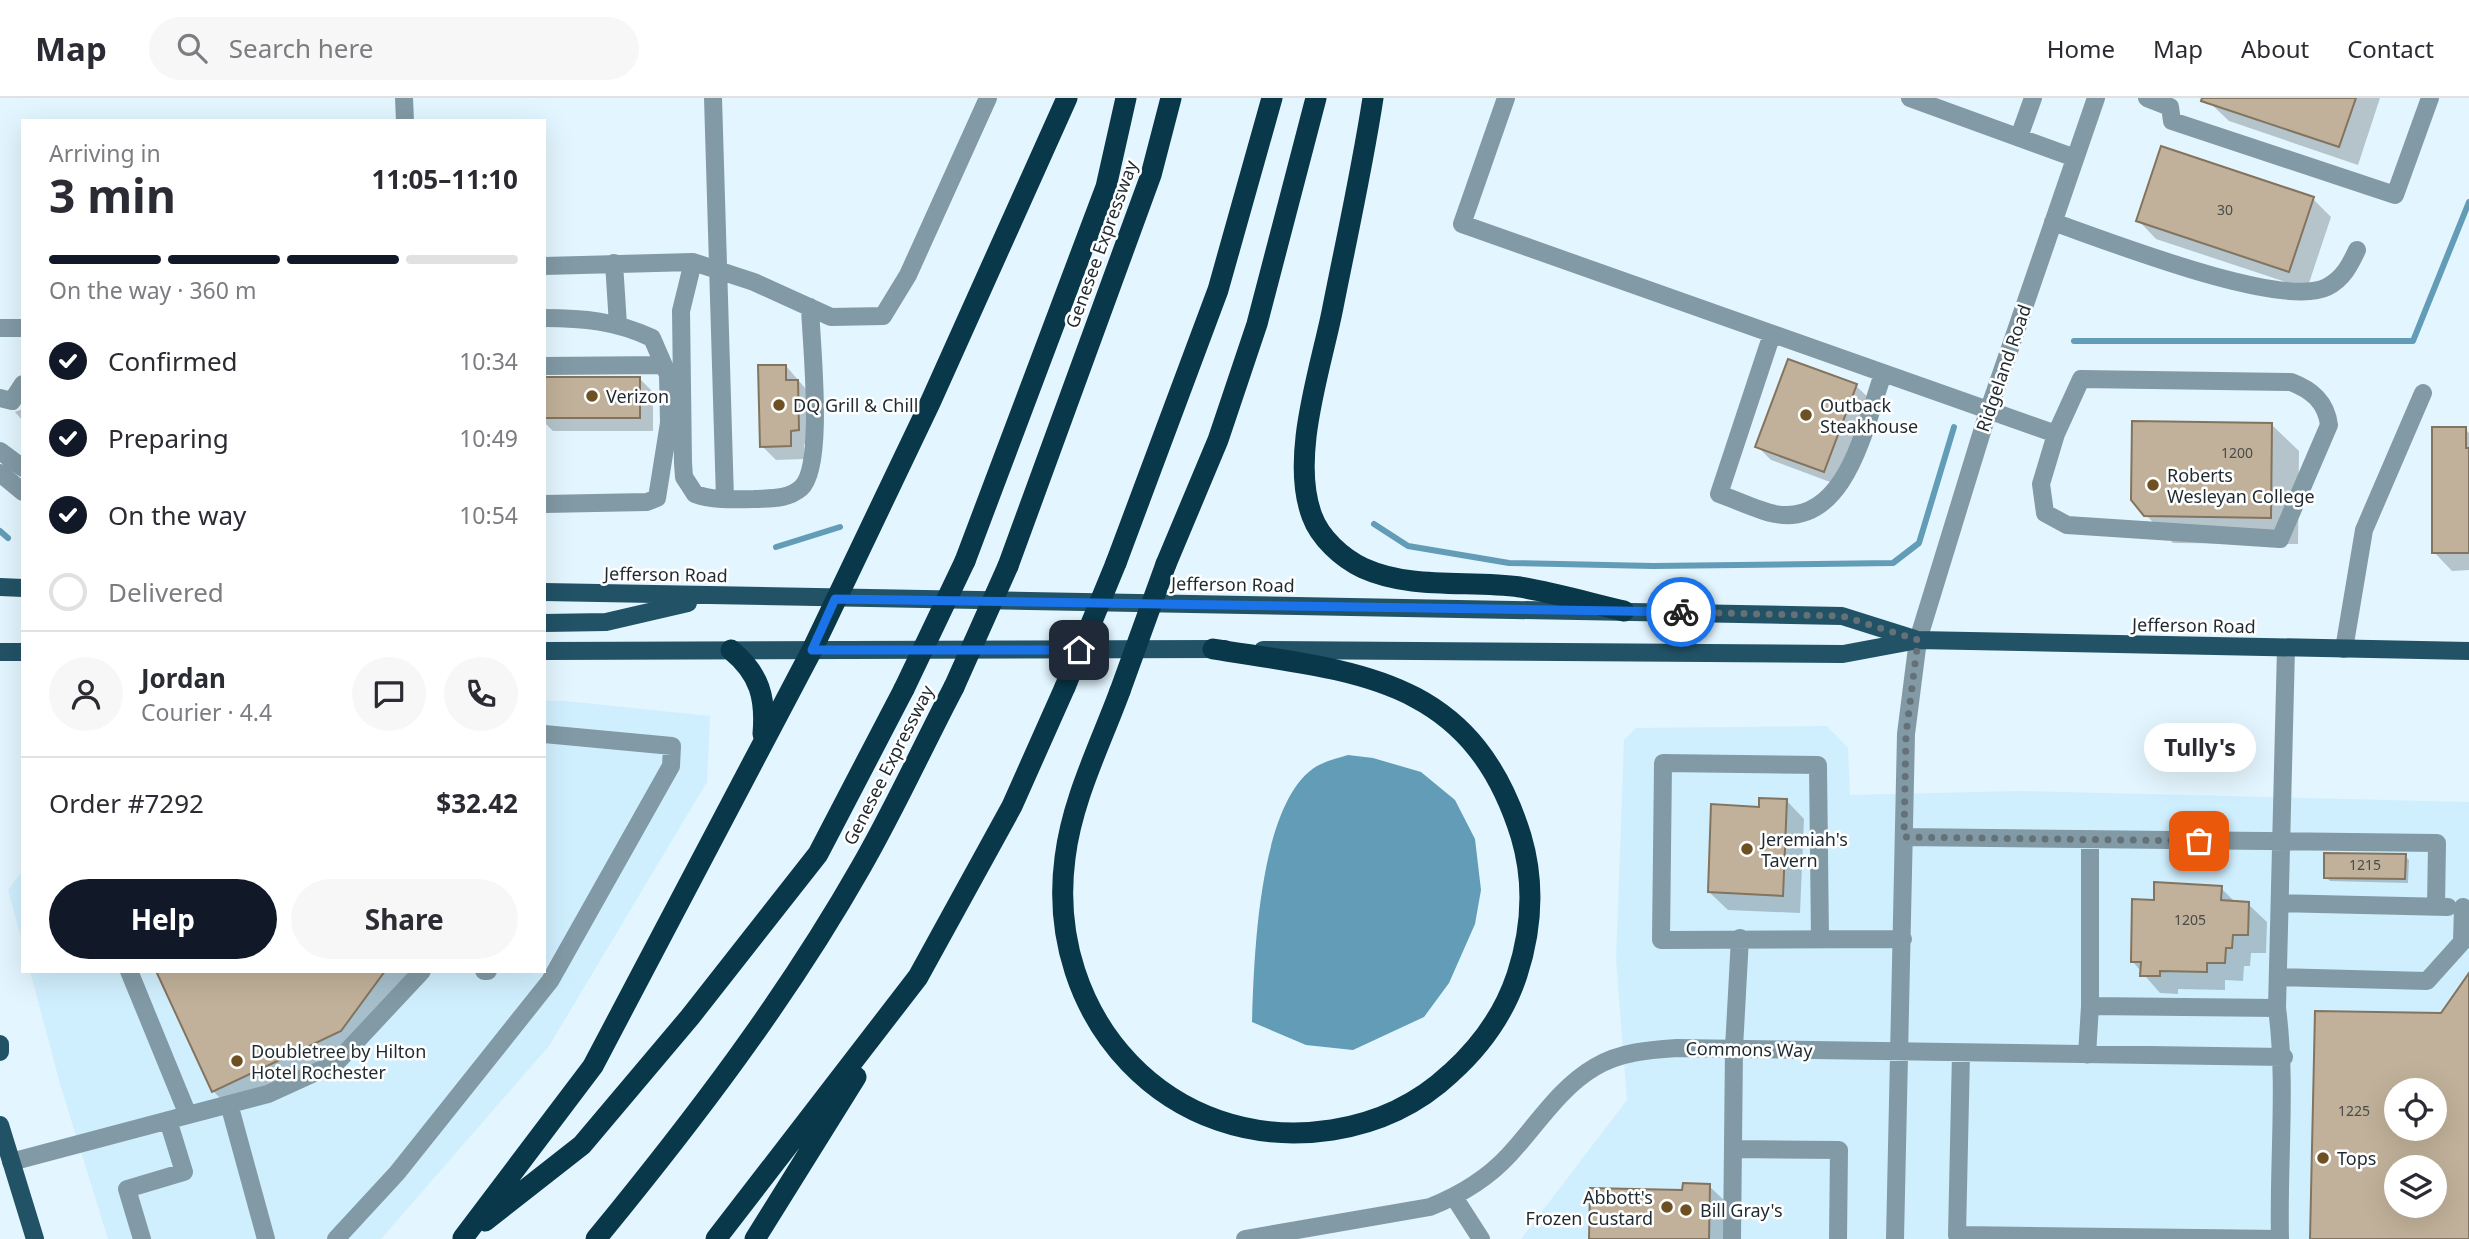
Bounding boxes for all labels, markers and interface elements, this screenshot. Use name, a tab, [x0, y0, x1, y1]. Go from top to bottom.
search box	[149, 17, 639, 80]
text: Map	[35, 26, 107, 71]
icon: search	[173, 29, 211, 67]
text: Search here	[229, 30, 373, 66]
text: Home	[2047, 32, 2115, 65]
text: Map	[2153, 32, 2203, 65]
text: About	[2241, 32, 2309, 65]
text: Contact	[2347, 32, 2434, 65]
text: Arriving in	[49, 137, 161, 169]
street label: Genesee Expressway	[1060, 156, 1143, 331]
text: 11:05–11:10	[371, 161, 518, 197]
text: 3 min	[49, 164, 176, 226]
house number: 30	[2217, 200, 2233, 219]
text: On the way · 360 m	[49, 274, 256, 306]
street label: Ridgeland Road	[1970, 301, 2036, 435]
icon: check	[49, 342, 87, 380]
text: Confirmed	[108, 343, 238, 379]
text: 10:34	[459, 345, 518, 377]
place label: Verizon	[606, 384, 669, 408]
marker: Verizon	[584, 388, 600, 404]
place label: DQ Grill & Chill	[793, 393, 918, 417]
place label: Outback Steakhouse	[1820, 393, 1918, 438]
marker: DQ Grill & Chill	[771, 397, 787, 413]
marker: Outback Steakhouse	[1798, 407, 1814, 423]
icon: check	[49, 419, 87, 457]
text: Preparing	[108, 420, 229, 456]
text: 10:49	[459, 422, 518, 454]
house number: 1200	[2221, 443, 2253, 462]
place label: Roberts Wesleyan College	[2167, 463, 2315, 508]
marker: Roberts Wesleyan College	[2145, 477, 2161, 493]
icon: check	[49, 496, 87, 534]
text: On the way	[108, 497, 246, 533]
text: 10:54	[459, 499, 518, 531]
street label: Jefferson Road	[602, 561, 728, 587]
street label: Jefferson Road	[1169, 571, 1295, 597]
text: Delivered	[108, 574, 224, 610]
courier	[1646, 577, 1716, 647]
icon: bike	[1662, 593, 1700, 631]
street label: Jefferson Road	[2130, 612, 2256, 638]
pin	[1049, 620, 1109, 680]
icon: home	[1060, 631, 1098, 669]
button: person	[49, 657, 123, 731]
button: chat	[352, 657, 426, 731]
button: phone	[444, 657, 518, 731]
text: Jordan	[141, 660, 226, 696]
street label: Genesee Expressway	[837, 680, 939, 849]
text: Courier · 4.4	[141, 696, 272, 728]
callout: Tully's	[2143, 722, 2255, 771]
text: Tully's	[2164, 731, 2236, 763]
text: Order #7292	[49, 785, 204, 821]
text: $32.42	[436, 785, 518, 821]
pin	[2169, 811, 2229, 871]
icon: bag	[2180, 822, 2218, 860]
place label: Jeremiah's Tavern	[1759, 827, 1848, 872]
marker: Jeremiah's Tavern	[1739, 841, 1755, 857]
house number: 1215	[2349, 855, 2381, 874]
button: Help	[49, 879, 277, 959]
button: Share	[291, 879, 518, 959]
house number: 1205	[2174, 910, 2206, 929]
street label: Commons Way	[1685, 1036, 1813, 1062]
place label: Doubletree by Hilton Hotel Rochester	[251, 1039, 426, 1084]
marker: Doubletree by Hilton Hotel Rochester	[229, 1053, 245, 1069]
map controls	[2384, 1078, 2447, 1218]
button: locate	[2384, 1078, 2447, 1141]
house number: 1225	[2338, 1101, 2370, 1120]
place label: Tops	[2337, 1146, 2376, 1170]
marker: Tops	[2315, 1150, 2331, 1166]
button: layers	[2384, 1155, 2447, 1218]
place label: Abbott's Frozen Custard	[1526, 1185, 1653, 1230]
place label: Bill Gray's	[1700, 1198, 1783, 1222]
marker: Abbott's Frozen Custard	[1659, 1199, 1675, 1215]
marker: Bill Gray's	[1678, 1202, 1694, 1218]

